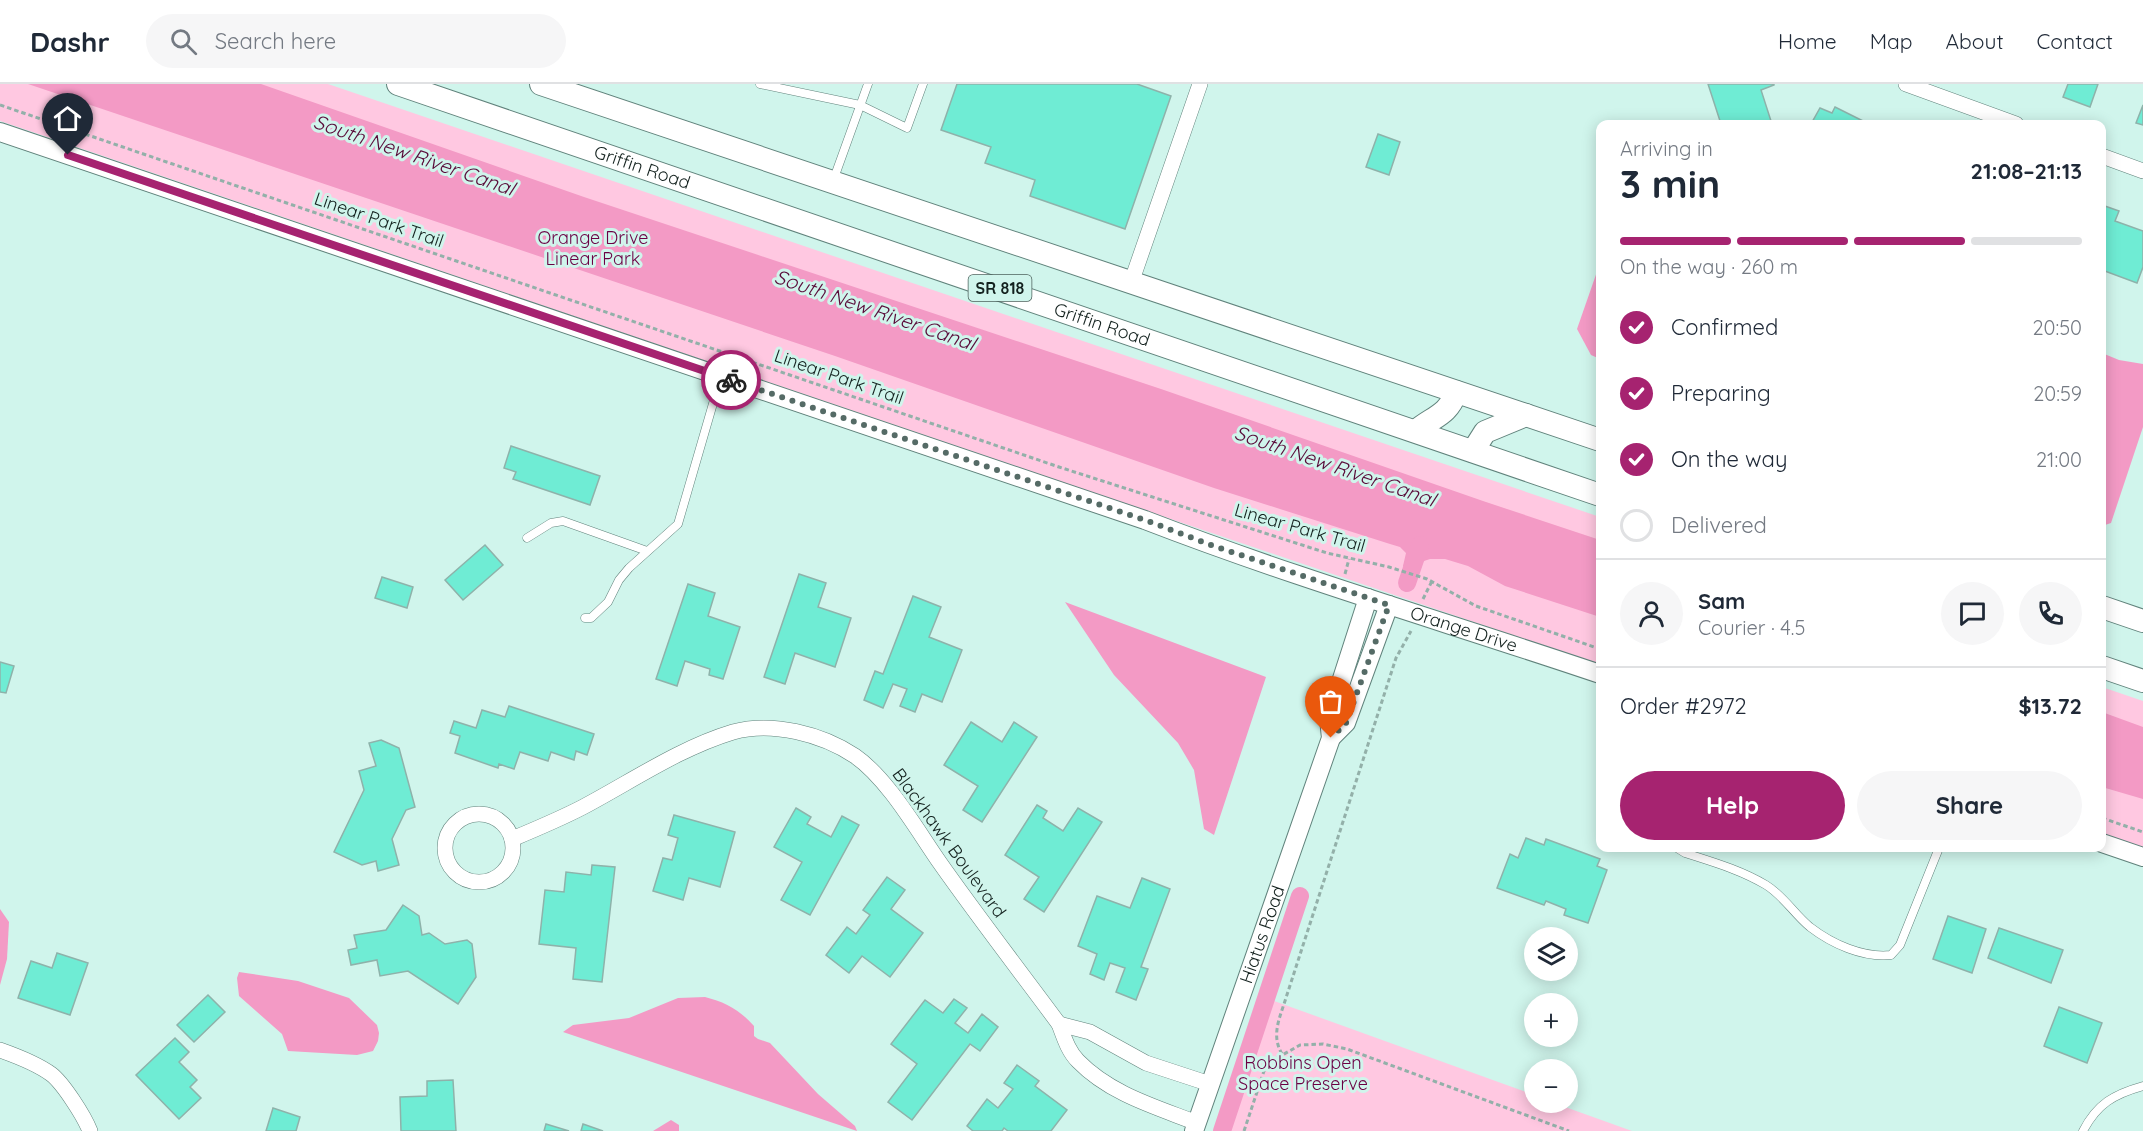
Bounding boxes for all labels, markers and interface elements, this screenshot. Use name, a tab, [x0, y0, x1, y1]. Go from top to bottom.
search box	[146, 14, 566, 68]
text: Dashr	[30, 24, 110, 59]
icon: search	[167, 25, 200, 58]
text: Search here	[215, 27, 336, 55]
text: Home	[1778, 28, 1837, 54]
text: Map	[1870, 28, 1913, 54]
text: About	[1946, 28, 2004, 54]
text: Contact	[2037, 28, 2113, 54]
pin	[42, 93, 93, 155]
icon: home	[51, 102, 84, 135]
water label: South New River Canal	[310, 108, 520, 201]
text: Arriving in	[1620, 136, 1713, 161]
street label: Griffin Road	[591, 140, 693, 194]
text: 21:08–21:13	[1971, 157, 2082, 185]
text: 3 min	[1620, 159, 1720, 208]
street label: Linear Park Trail	[311, 187, 447, 252]
park label: Orange Drive Linear Park	[537, 226, 649, 270]
text: On the way · 260 m	[1620, 254, 1798, 279]
water label: South New River Canal	[771, 263, 981, 356]
road number: SR 818	[968, 275, 1032, 301]
street label: Griffin Road	[1051, 297, 1153, 351]
icon: check	[1620, 311, 1653, 344]
text: Confirmed	[1671, 313, 1778, 341]
text: 20:50	[2032, 315, 2082, 340]
street label: Linear Park Trail	[771, 344, 907, 409]
courier	[701, 350, 761, 410]
icon: bike	[715, 364, 748, 397]
icon: check	[1620, 377, 1653, 410]
text: Preparing	[1671, 379, 1771, 407]
text: 20:59	[2033, 381, 2082, 406]
water label: South New River Canal	[1231, 419, 1441, 512]
icon: check	[1620, 443, 1653, 476]
text: On the way	[1671, 445, 1787, 473]
text: 21:00	[2036, 447, 2082, 472]
street label: Linear Park Trail	[1232, 498, 1368, 557]
text: Delivered	[1671, 511, 1767, 539]
button: person	[1620, 582, 1683, 645]
button: chat	[1941, 582, 2004, 645]
button: phone	[2019, 582, 2082, 645]
text: Sam	[1698, 587, 1745, 615]
street label: Orange Drive	[1408, 601, 1520, 657]
text: Courier · 4.5	[1698, 615, 1805, 640]
pin	[1305, 676, 1356, 738]
icon: bag	[1314, 685, 1347, 718]
text: Order #2972	[1620, 692, 1747, 720]
text: $13.72	[2018, 692, 2082, 720]
street label: Blackhawk Boulevard	[887, 763, 1011, 922]
button: Help	[1620, 771, 1845, 840]
button: Share	[1857, 771, 2082, 840]
street label: Hiatus Road	[1234, 882, 1290, 986]
map controls	[1524, 927, 1578, 1113]
button: layers	[1524, 927, 1578, 981]
button: +	[1524, 993, 1578, 1047]
park label: Robbins Open Space Preserve	[1238, 1051, 1368, 1095]
button: −	[1524, 1059, 1578, 1113]

